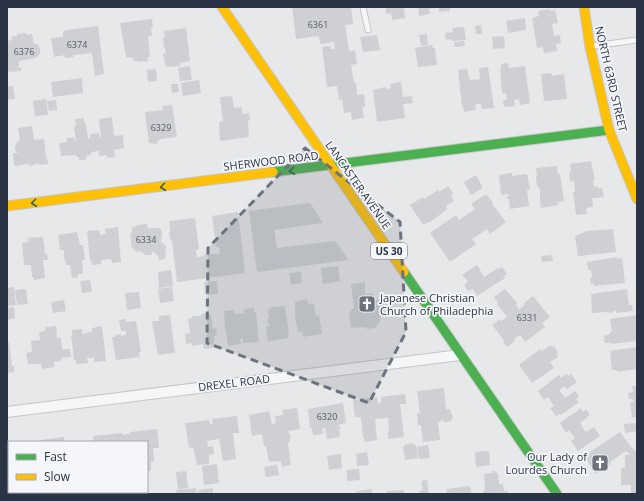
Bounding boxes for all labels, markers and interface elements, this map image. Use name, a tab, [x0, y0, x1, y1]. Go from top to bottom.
house number: 6361	[308, 18, 328, 31]
street label: NORTH 63RD STREET	[592, 25, 631, 133]
house number: 6374	[67, 38, 87, 51]
house number: 6376	[14, 45, 34, 58]
house number: 6329	[151, 121, 171, 134]
street label: LANCASTER AVENUE	[322, 138, 395, 232]
street label: SHERWOOD ROAD	[223, 147, 319, 174]
one-way arrow	[289, 166, 295, 175]
one-way arrow	[160, 182, 166, 191]
one-way arrow	[31, 198, 37, 207]
house number: 6334	[136, 233, 156, 246]
road number: US 30	[371, 243, 407, 259]
place label: Japanese Christian Church of Philadephia	[379, 290, 493, 318]
church icon: Japanese Christian Church of Philadephia	[357, 294, 377, 314]
house number: 6331	[517, 311, 537, 324]
street label: DREXEL ROAD	[197, 371, 271, 394]
house number: 6320	[317, 410, 337, 423]
legend	[8, 441, 148, 493]
text: Fast	[44, 448, 67, 465]
place label: Our Lady of Lourdes Church	[505, 449, 588, 477]
church icon: Our Lady of Lourdes Church	[590, 453, 610, 473]
text: Slow	[44, 468, 71, 485]

